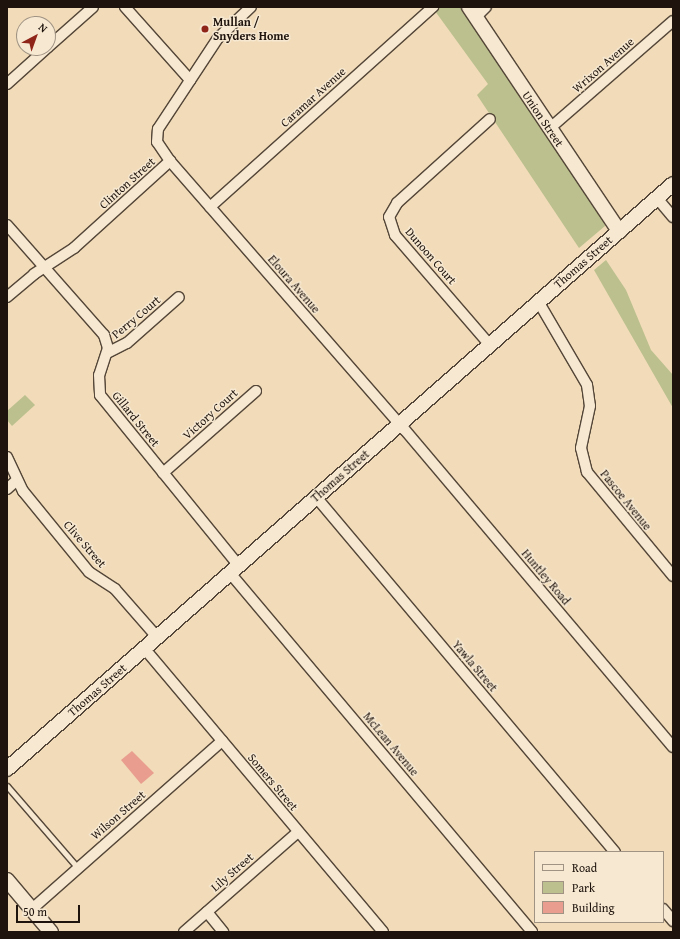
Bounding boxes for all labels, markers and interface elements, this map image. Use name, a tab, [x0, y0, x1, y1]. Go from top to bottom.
place label: Mullan / Snyders Home	[213, 15, 290, 43]
north arrow	[16, 16, 56, 56]
text: N	[35, 19, 51, 36]
marker: Mullan / Snyders Home	[200, 24, 210, 34]
street label: Wrixon Avenue	[569, 34, 637, 96]
street label: Caramar Avenue	[277, 64, 349, 130]
street label: Union Street	[519, 88, 567, 150]
street label: Clinton Street	[96, 154, 158, 212]
street label: Dunoon Court	[402, 225, 460, 287]
street label: Thomas Street	[551, 233, 615, 291]
street label: Eloura Avenue	[265, 252, 323, 316]
street label: Perry Court	[109, 293, 163, 341]
street label: Victory Court	[180, 386, 240, 442]
street label: Gillard Street	[109, 388, 163, 450]
street label: Thomas Street	[308, 447, 372, 505]
street label: Pascoe Avenue	[597, 467, 655, 533]
street label: Clive Street	[61, 518, 109, 570]
street label: Huntley Road	[519, 546, 573, 608]
street label: Yawla Street	[449, 637, 501, 695]
street label: Thomas Street	[65, 661, 129, 719]
street label: McLean Avenue	[360, 709, 422, 779]
street label: Somers Street	[245, 751, 301, 813]
street label: Wilson Street	[88, 787, 148, 843]
street label: Lily Street	[208, 850, 256, 894]
legend	[534, 851, 664, 923]
text: Road	[572, 859, 597, 876]
text: Park	[572, 879, 595, 896]
scale bar	[18, 897, 82, 923]
text: Building	[572, 899, 615, 916]
text: 50 m	[23, 903, 47, 920]

